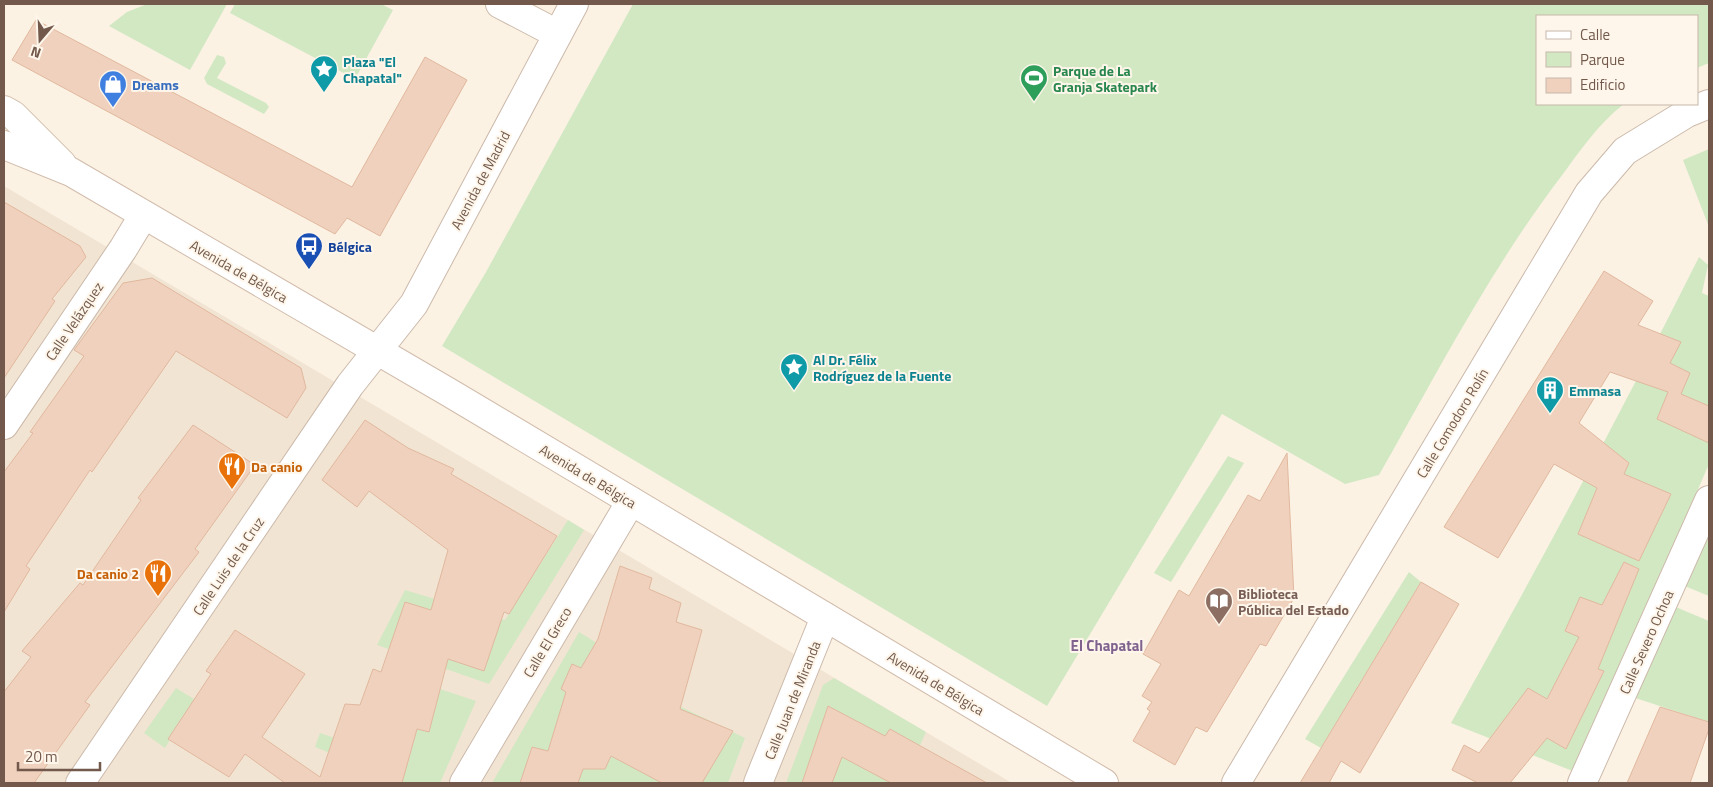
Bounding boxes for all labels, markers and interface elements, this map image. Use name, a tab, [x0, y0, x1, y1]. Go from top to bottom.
north arrow	[15, 15, 65, 65]
legend	[1536, 15, 1698, 105]
text: Calle	[1580, 23, 1610, 46]
text: N	[28, 41, 44, 64]
text: Parque	[1580, 48, 1625, 71]
place label: Plaza "El Chapatal"	[343, 51, 402, 88]
place icon: Plaza "El Chapatal"	[309, 54, 339, 93]
place label: Parque de La Granja Skatepark	[1053, 60, 1158, 97]
sports icon: Parque de La Granja Skatepark	[1019, 63, 1049, 102]
shop icon: Dreams	[98, 69, 128, 108]
text: Edificio	[1580, 73, 1625, 96]
place label: Dreams	[132, 74, 179, 95]
street label: Avenida de Madrid	[445, 127, 515, 233]
bus stop icon: Bélgica	[294, 231, 324, 270]
street label: Avenida de Bélgica	[186, 234, 292, 308]
place label: Bélgica	[328, 236, 372, 257]
street label: Calle Velázquez	[40, 277, 108, 365]
place label: Al Dr. Félix Rodríguez de la Fuente	[813, 349, 951, 386]
place icon: Al Dr. Félix Rodríguez de la Fuente	[779, 352, 809, 391]
street label: Calle Comodoro Rolín	[1411, 364, 1493, 482]
building icon: Emmasa	[1535, 375, 1565, 414]
place label: Emmasa	[1569, 380, 1621, 401]
street label: Avenida de Bélgica	[536, 439, 640, 513]
restaurant icon: Da canio	[217, 451, 247, 490]
place label: Da canio	[251, 456, 302, 477]
street label: Calle Luis de la Cruz	[187, 512, 269, 620]
restaurant icon: Da canio 2	[143, 558, 173, 597]
place label: Da canio 2	[77, 563, 139, 584]
place label: Biblioteca Pública del Estado	[1238, 583, 1349, 620]
library icon: Biblioteca Pública del Estado	[1204, 586, 1234, 625]
street label: Calle Severo Ochoa	[1614, 587, 1678, 697]
street label: Calle El Greco	[518, 603, 576, 681]
district label: El Chapatal	[1071, 634, 1143, 657]
street label: Calle Juan de Miranda	[759, 637, 825, 763]
street label: Avenida de Bélgica	[884, 646, 988, 720]
scale bar	[18, 740, 100, 772]
text: 20 m	[25, 745, 58, 768]

